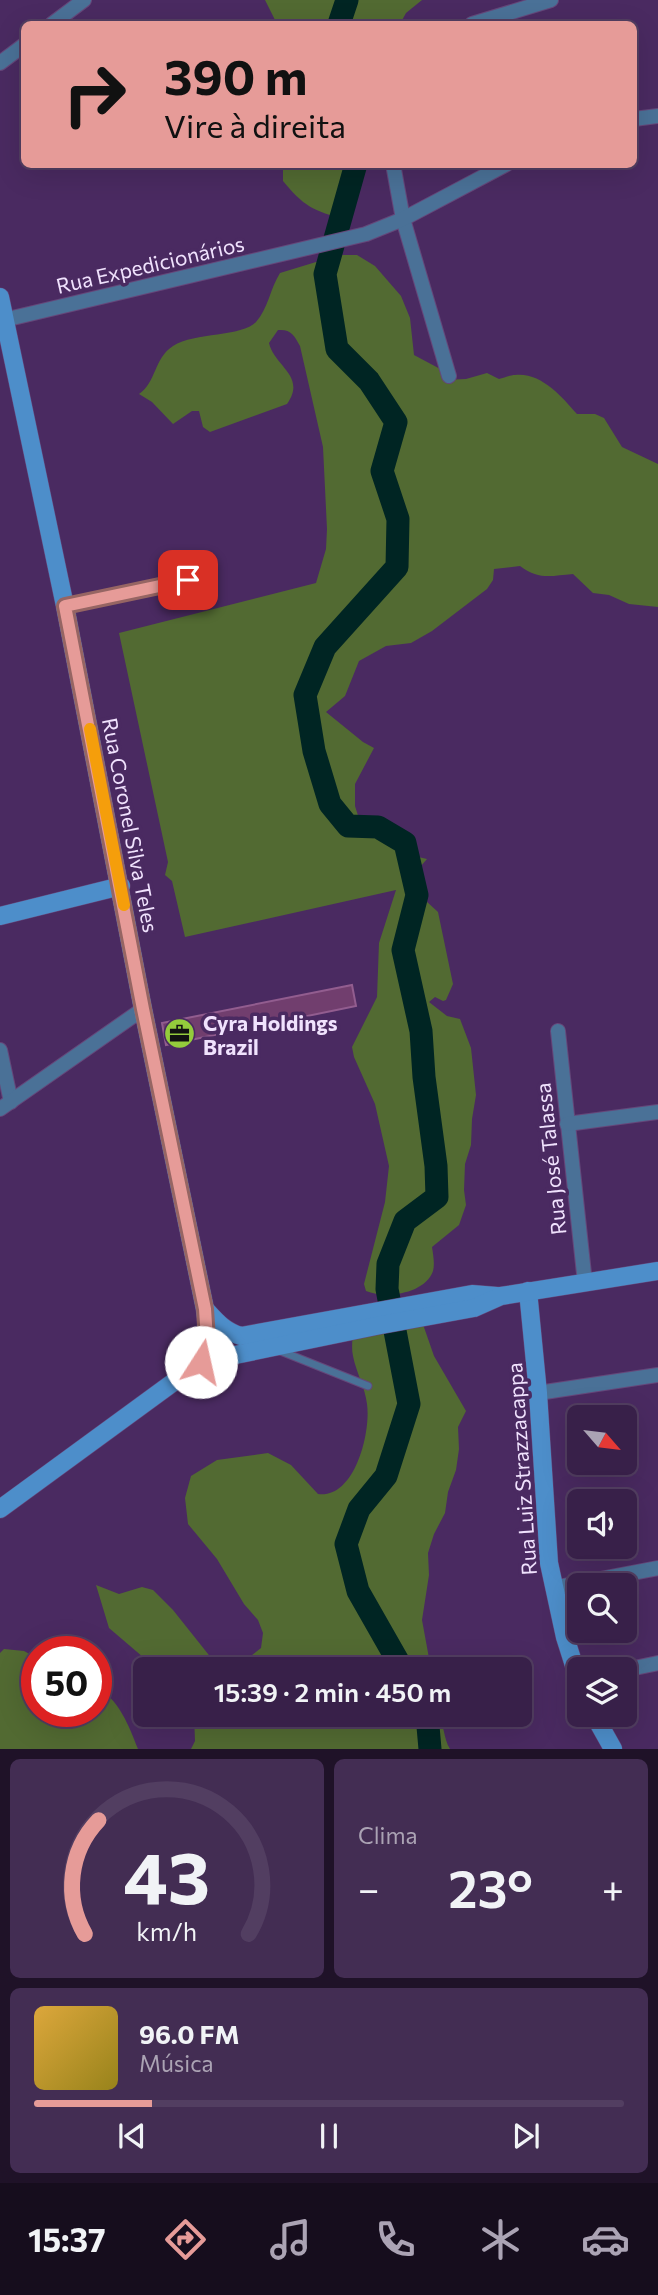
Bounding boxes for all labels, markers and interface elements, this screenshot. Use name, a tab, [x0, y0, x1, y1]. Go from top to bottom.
text: 390 m	[164, 45, 307, 105]
icon: right	[49, 49, 140, 140]
text: Vire à direita	[164, 105, 346, 145]
street label: Rua Expedicionários	[54, 230, 246, 298]
pin	[158, 550, 218, 610]
icon: arrive	[169, 561, 207, 599]
street label: Rua Coronel Silva Teles	[98, 716, 164, 934]
place label: Cyra Holdings Brazil	[203, 1010, 338, 1059]
office icon: Cyra Holdings Brazil	[163, 1017, 197, 1051]
street label: Rua José Talassa	[530, 1082, 570, 1236]
position arrow	[164, 1325, 238, 1399]
street label: Rua Luiz Strazzacappa	[501, 1362, 541, 1576]
north arrow	[567, 1405, 637, 1475]
map controls	[567, 1405, 637, 1727]
button: sound	[567, 1489, 637, 1559]
button: search	[567, 1573, 637, 1643]
speed limit sign: 50	[21, 1636, 112, 1727]
button: layers	[567, 1657, 637, 1727]
text: 15:39 · 2 min · 450 m	[214, 1676, 451, 1707]
text: Clima	[358, 1821, 418, 1849]
text: 43	[123, 1831, 211, 1920]
text: 23°	[448, 1855, 533, 1919]
text: −	[358, 1864, 380, 1911]
text: +	[602, 1864, 624, 1911]
text: km/h	[137, 1916, 197, 1946]
text: 96.0 FM	[139, 2018, 240, 2049]
text: Música	[139, 2049, 214, 2077]
icon: previous	[113, 2117, 151, 2155]
icon: pause	[310, 2117, 348, 2155]
icon: next	[507, 2117, 545, 2155]
icon: directions	[161, 2215, 210, 2264]
icon: music	[266, 2215, 315, 2264]
icon: phone	[371, 2215, 420, 2264]
icon: climate	[476, 2215, 525, 2264]
icon: car	[581, 2215, 630, 2264]
text: 15:37	[28, 2219, 105, 2259]

